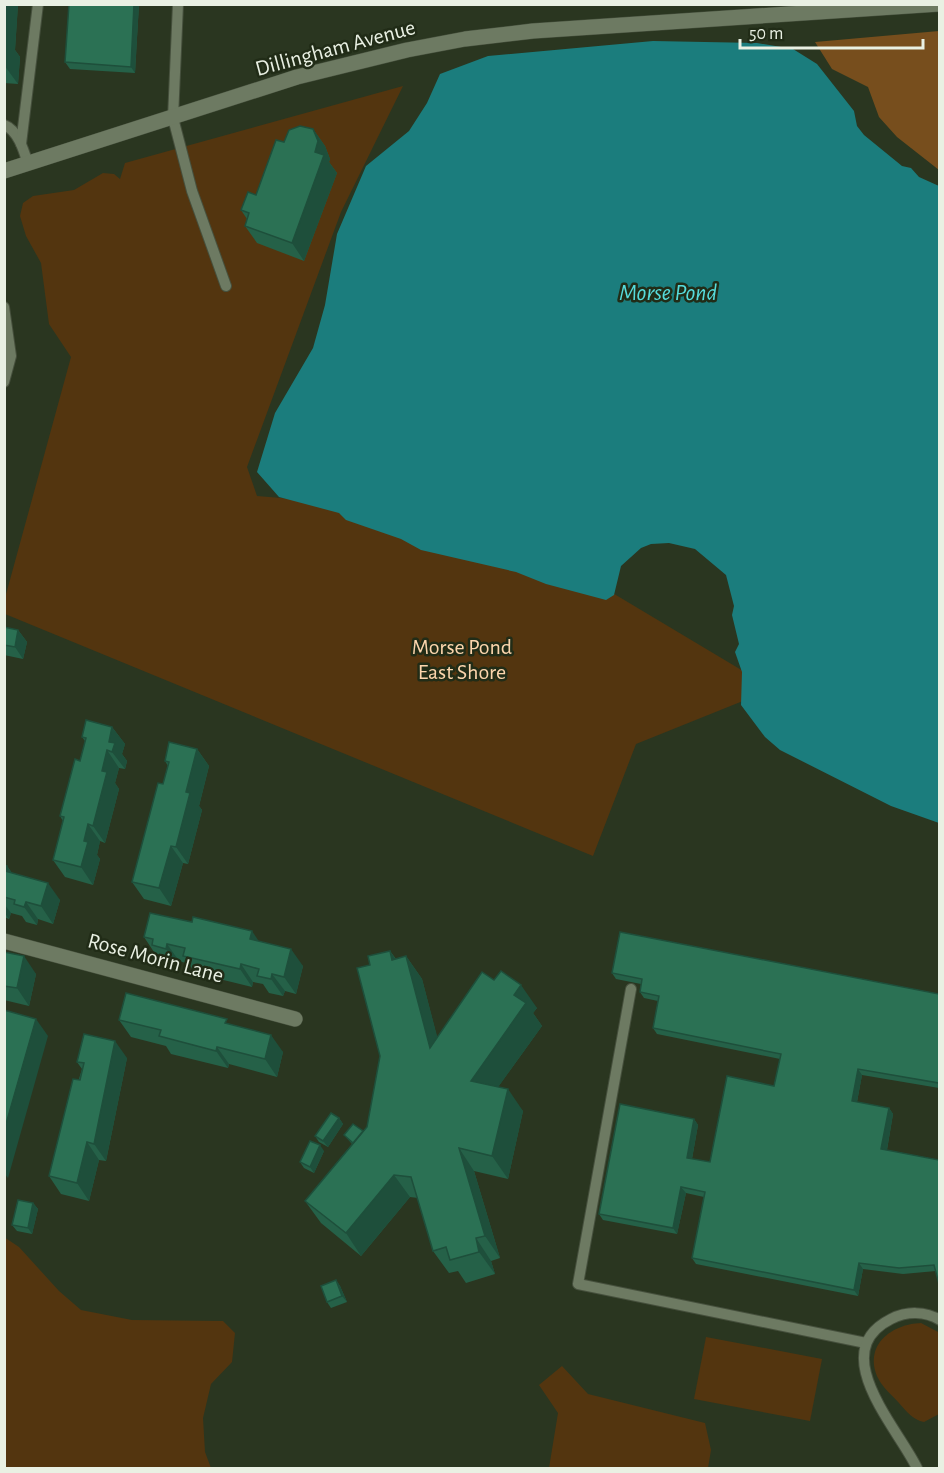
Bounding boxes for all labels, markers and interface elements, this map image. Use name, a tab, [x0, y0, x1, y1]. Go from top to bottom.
scale bar	[740, 12, 923, 50]
street label: Dillingham Avenue	[253, 16, 418, 80]
text: 50 m	[749, 25, 783, 43]
water label: Morse Pond	[619, 281, 717, 305]
park label: Morse Pond East Shore	[412, 636, 512, 683]
street label: Rose Morin Lane	[85, 929, 226, 987]

